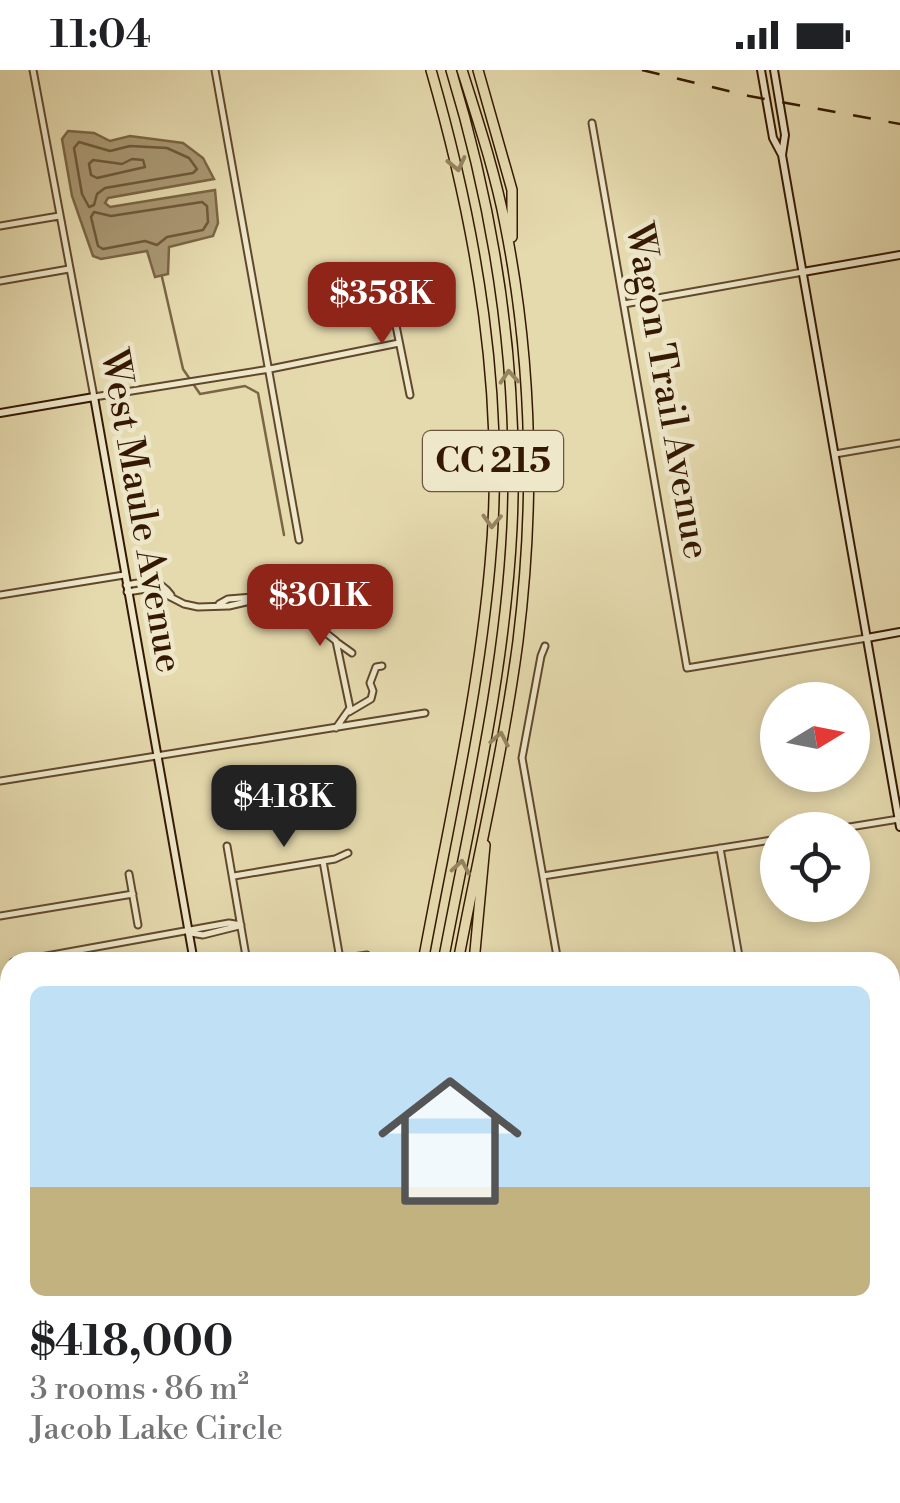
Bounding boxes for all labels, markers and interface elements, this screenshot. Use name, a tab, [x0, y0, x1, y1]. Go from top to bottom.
text: 11:04	[50, 12, 151, 59]
one-way arrow	[445, 155, 466, 172]
street label: Wagon Trail Avenue	[614, 218, 720, 563]
pin: $358K	[312, 262, 452, 347]
text: $358K	[330, 274, 434, 314]
street label: West Maule Avenue	[89, 345, 193, 676]
one-way arrow	[499, 368, 520, 384]
road number: CC 215	[423, 431, 563, 491]
one-way arrow	[482, 513, 503, 529]
pin: $301K	[250, 564, 390, 649]
text: $301K	[269, 576, 371, 616]
north arrow	[760, 682, 870, 792]
map controls	[760, 682, 870, 922]
one-way arrow	[489, 731, 510, 748]
pin: $418K	[214, 765, 354, 850]
text: $418K	[233, 777, 335, 817]
button: locate	[760, 812, 870, 922]
one-way arrow	[450, 858, 471, 875]
icon: home	[360, 1051, 540, 1231]
text: $418,000	[30, 1316, 233, 1369]
text: 3 rooms · 86 m²	[30, 1369, 249, 1409]
text: Jacob Lake Circle	[30, 1409, 283, 1449]

